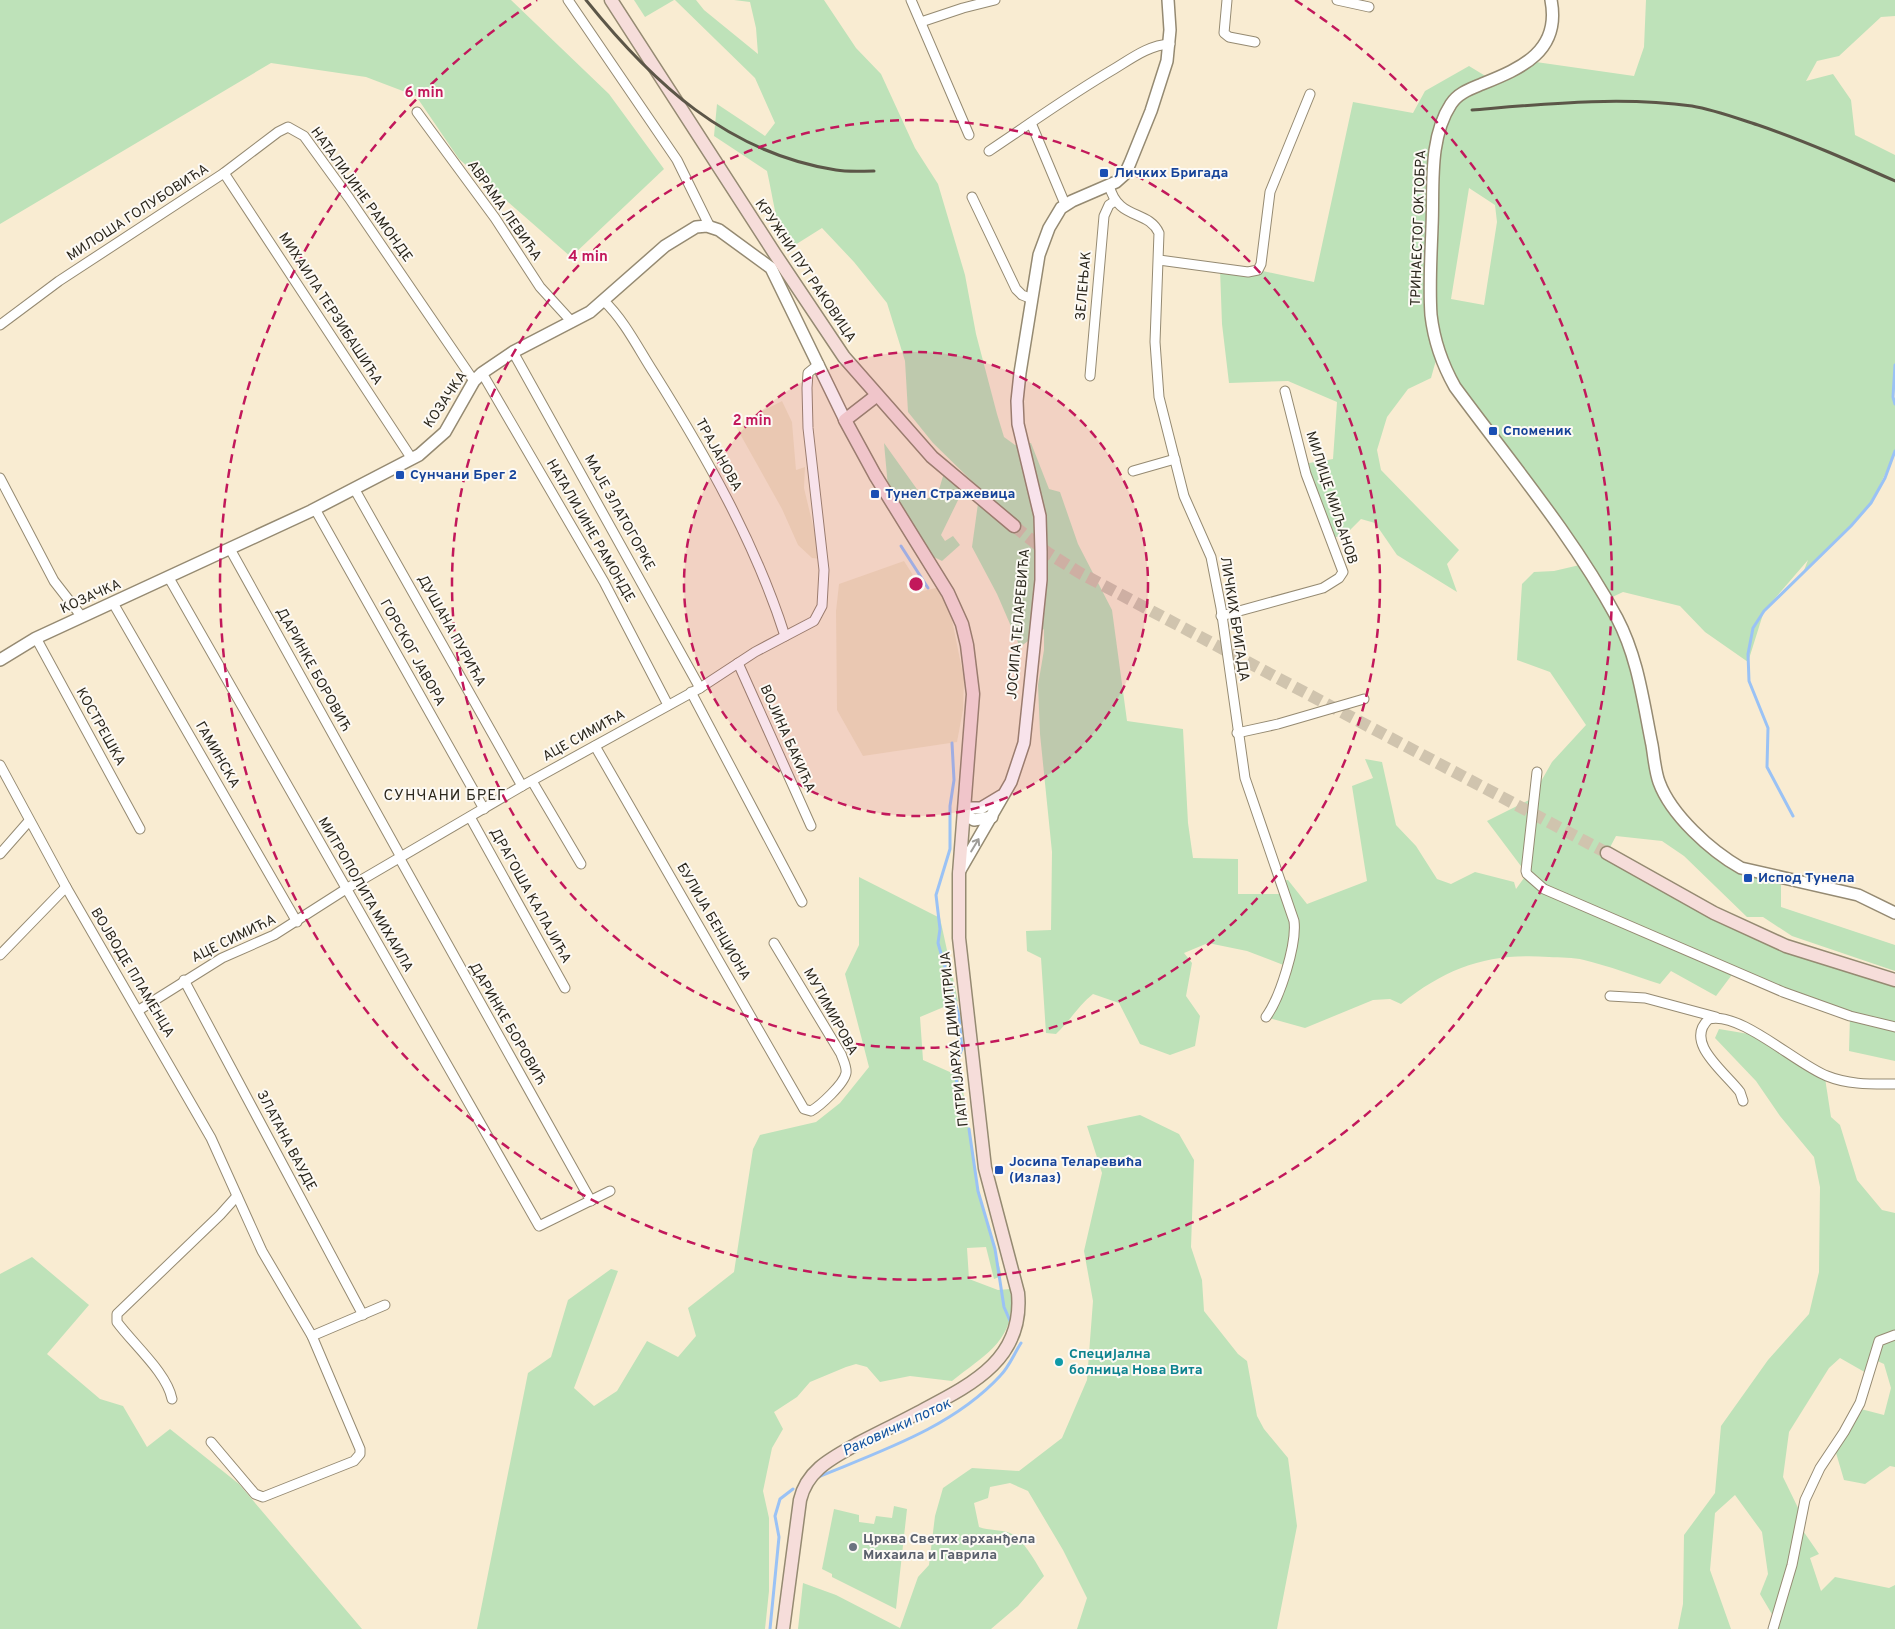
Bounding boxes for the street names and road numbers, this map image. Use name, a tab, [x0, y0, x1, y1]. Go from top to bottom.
street label: НАТАЛИЈИНЕ РАМОНДЕ	[306, 124, 416, 266]
street label: ТРИНАЕСТОГ ОКТОБРА	[1408, 150, 1430, 306]
street label: АВРАМА ЛЕВИЋА	[463, 158, 545, 264]
street label: МИЛОША ГОЛУБОВИЋА	[64, 161, 212, 265]
street label: КРУЖНИ ПУТ РАКОВИЦА	[751, 196, 859, 346]
street label: МИХАИЛА ТЕРЗИБАШИЋА	[274, 230, 386, 388]
street label: ЗЕЛЕЊАК	[1073, 251, 1095, 321]
street label: КОЗАЧКА	[421, 368, 471, 432]
street label: ТРАЈАНОВА	[691, 416, 745, 494]
street label: МИЛИЦЕ МИЉАНОВ	[1301, 429, 1361, 567]
street label: МАЈЕ ЗЛАТОГОРКЕ	[580, 452, 658, 574]
street label: НАТАЛИЈИНЕ РАМОНДЕ	[542, 456, 638, 606]
street label: ЈОСИПА ТЕЛАРЕВИЋА	[1004, 548, 1034, 700]
street label: ЛИЧКИХ БРИГАДА	[1216, 555, 1252, 683]
street label: ДУШАНА ПУРИЋА	[413, 572, 489, 690]
street label: КОЗАЧКА	[58, 576, 124, 618]
street label: ГОРСКОГ ЈАВОРА	[376, 597, 448, 709]
street label: ДАРИНКЕ БОРОВИЋ	[272, 605, 354, 735]
street label: ВОЈИНА БАКИЋА	[756, 682, 818, 796]
street label: КОСТРЕШКА	[72, 685, 128, 769]
street label: АЦЕ СИМИЋА	[540, 706, 628, 766]
street label: ГАМИНСКА	[191, 719, 243, 791]
street label: МИТРОПОЛИТА МИХАИЛА	[314, 814, 416, 976]
street label: ДРАГОША КАЛАЈИЋА	[486, 825, 574, 967]
street label: БУЛИЈА БЕНЦИОНА	[672, 860, 754, 984]
street label: ВОЈВОДЕ ПЛАМЕНЦА	[87, 905, 177, 1041]
street label: АЦЕ СИМИЋА	[189, 911, 279, 967]
street label: ПАТРИЈАРХА ДИМИТРИЈА	[937, 950, 973, 1128]
street label: ДАРИНКЕ БОРОВИЋ	[465, 959, 549, 1089]
street label: МУТИМИРОВА	[799, 965, 861, 1059]
street label: ЗЛАТАНА ВАУДЕ	[252, 1088, 320, 1194]

